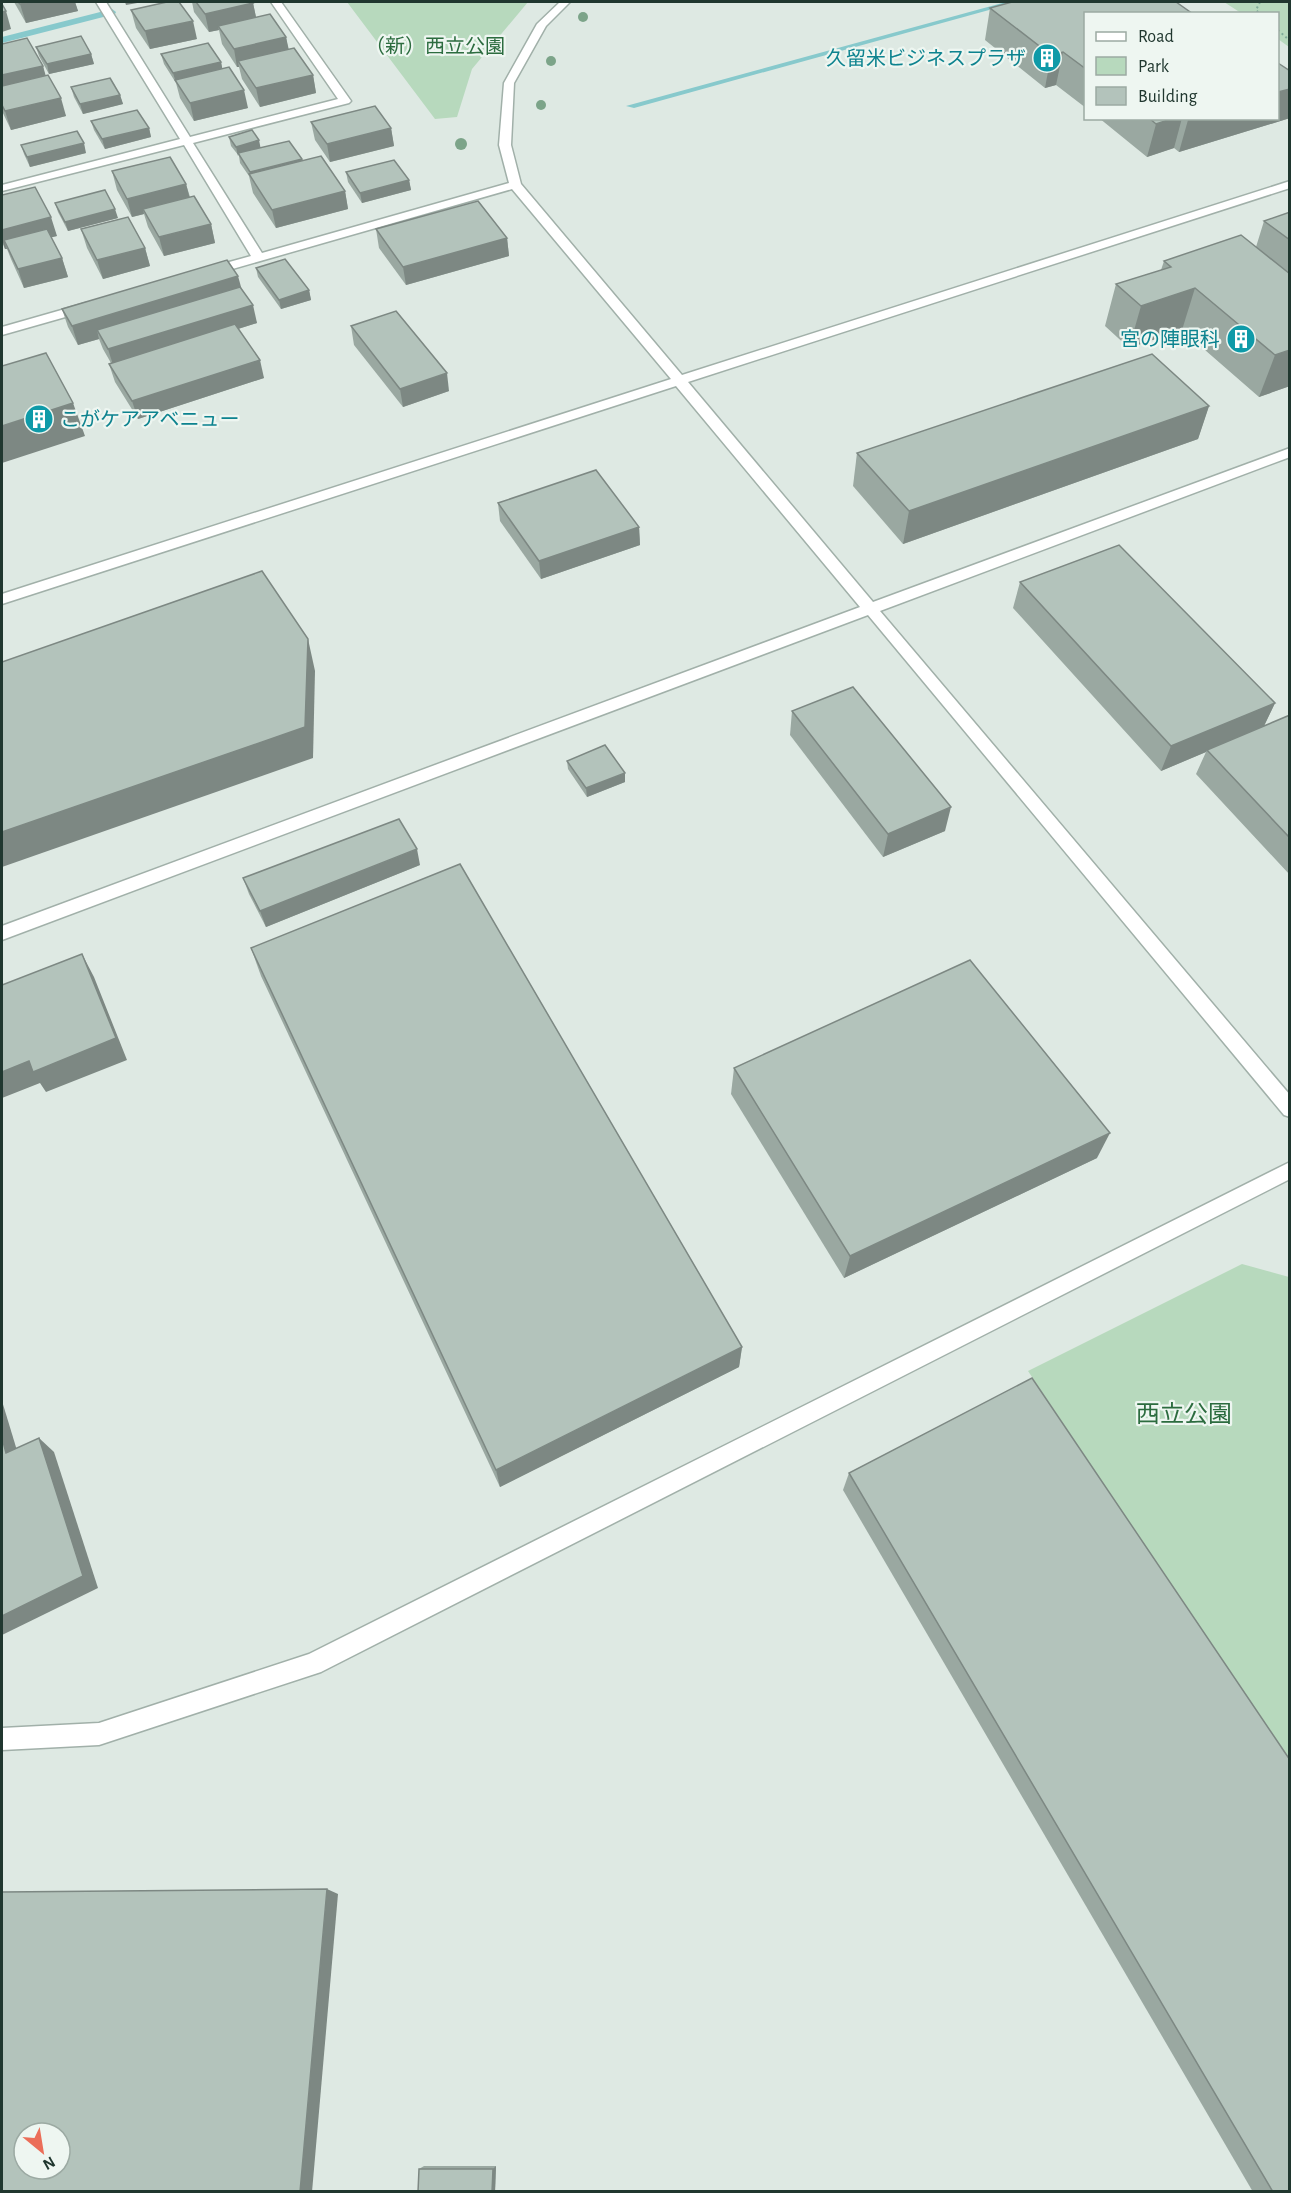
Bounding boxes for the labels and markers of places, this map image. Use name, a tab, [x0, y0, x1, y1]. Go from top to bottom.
building icon: 久留米ビジネスプラザ	[1031, 42, 1063, 74]
place label: 久留米ビジネスプラザ	[826, 48, 1026, 69]
building icon: 宮の陣眼科	[1225, 323, 1257, 355]
place label: 宮の陣眼科	[1120, 329, 1220, 350]
building icon: こがケアアベニュー	[23, 403, 55, 435]
place label: こがケアアベニュー	[60, 409, 240, 430]

